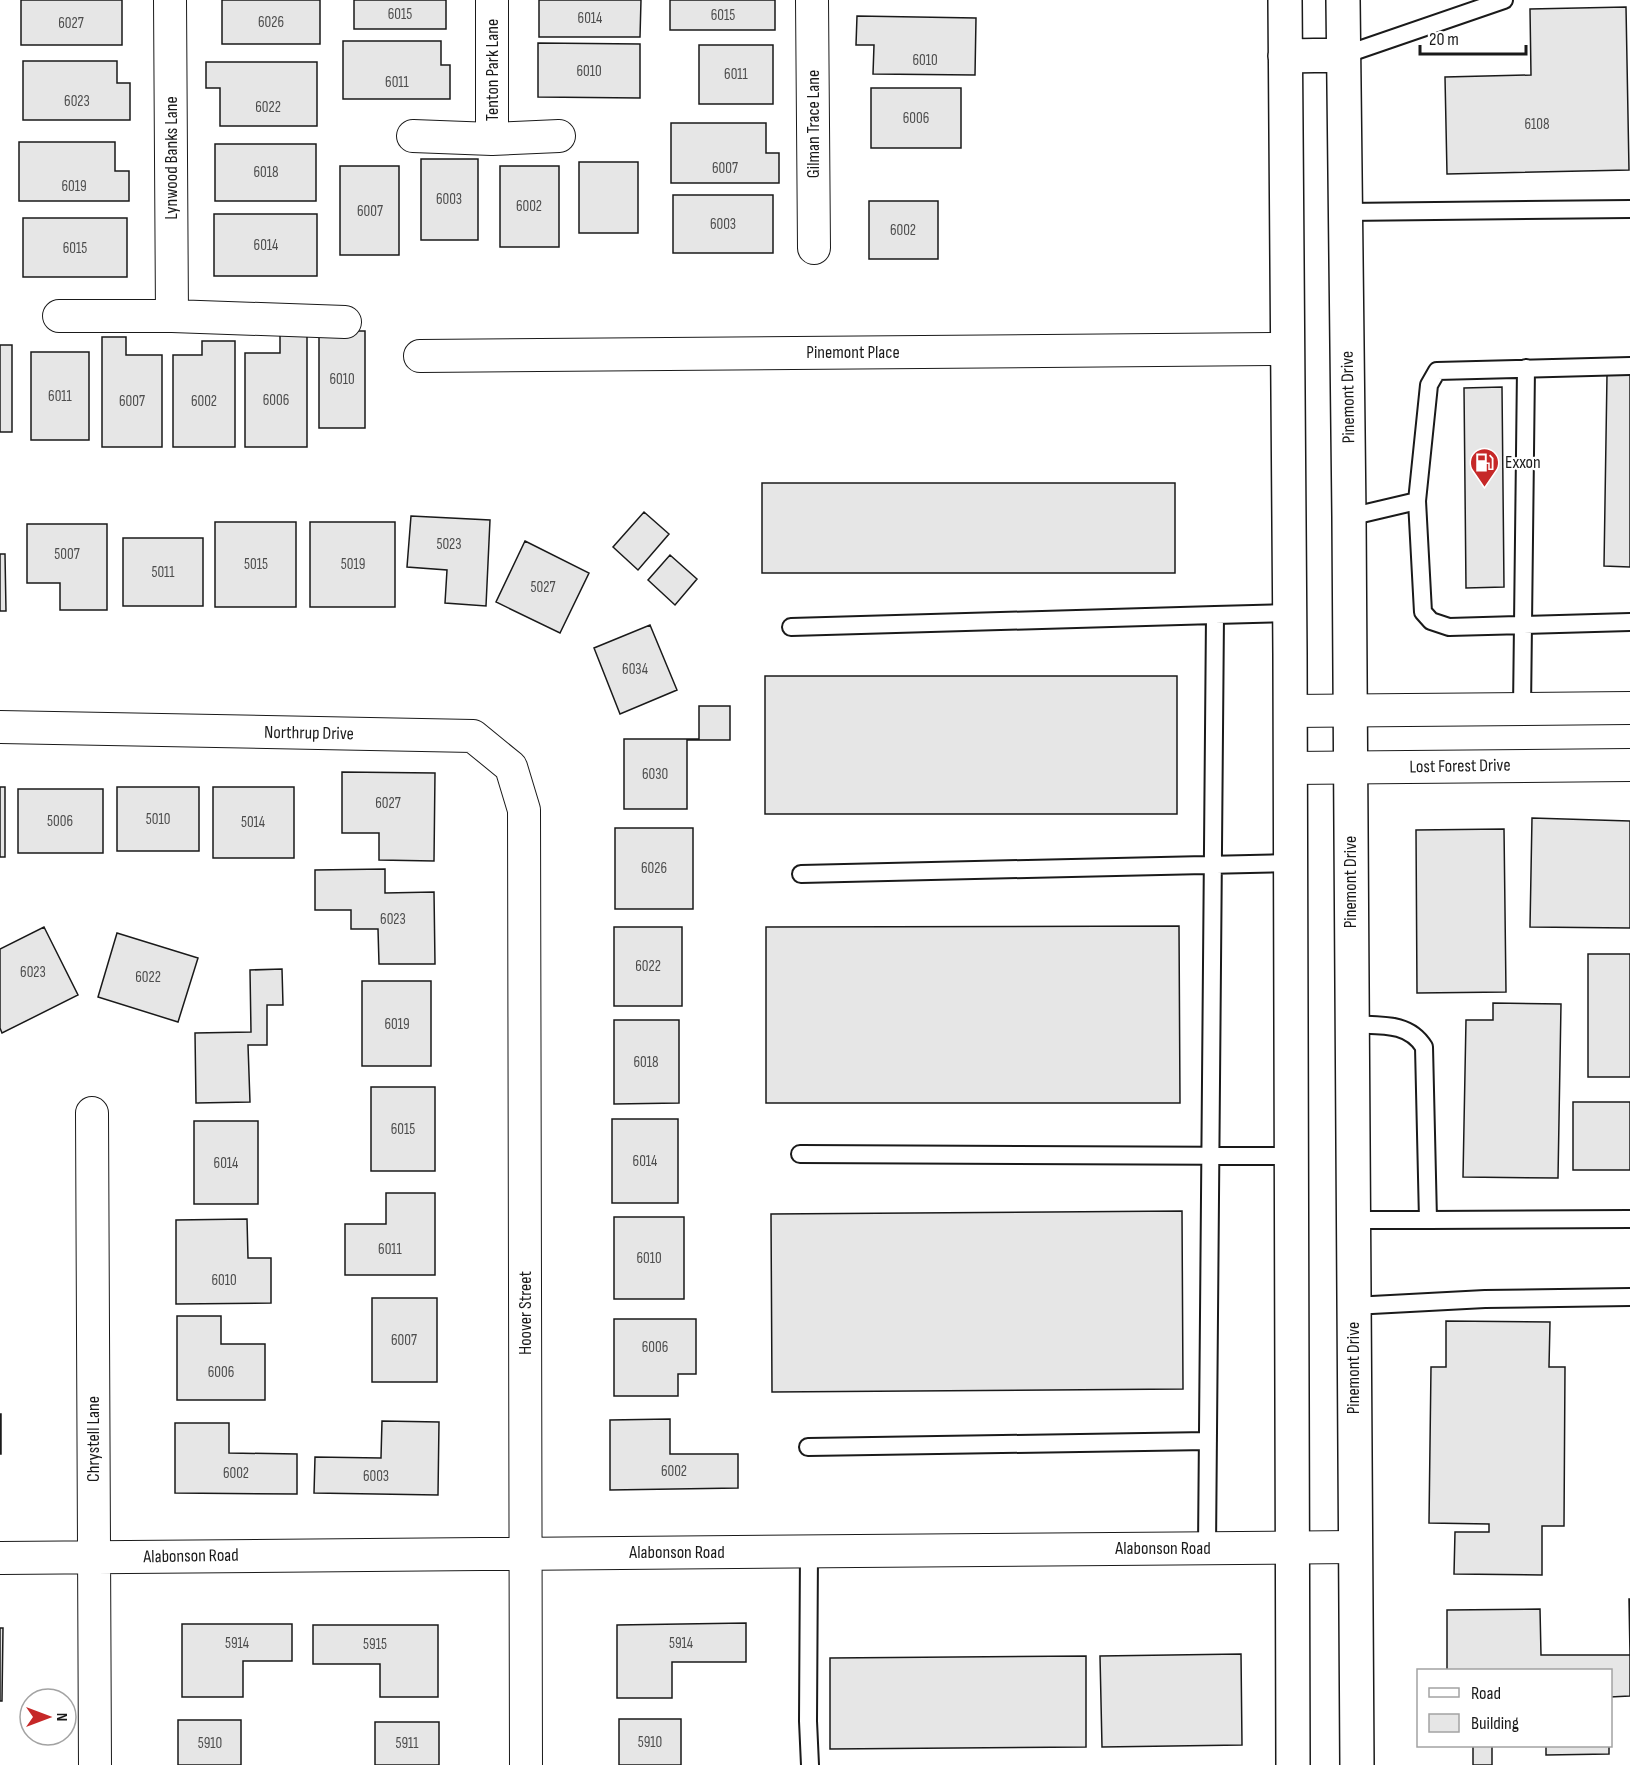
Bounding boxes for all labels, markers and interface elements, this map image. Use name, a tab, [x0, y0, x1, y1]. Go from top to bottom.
house number: 6015	[388, 5, 412, 24]
house number: 6015	[711, 6, 735, 25]
house number: 6014	[578, 9, 602, 28]
house number: 6026	[258, 13, 284, 32]
house number: 6027	[58, 14, 84, 33]
scale bar	[1420, 18, 1526, 56]
street label: Tenton Park Lane	[482, 19, 503, 121]
text: 20 m	[1429, 29, 1459, 50]
house number: 6010	[912, 51, 938, 70]
house number: 6010	[576, 62, 602, 81]
house number: 6011	[724, 65, 749, 84]
street label: Gilman Trace Lane	[803, 70, 824, 178]
house number: 6011	[385, 73, 410, 92]
house number: 6023	[64, 92, 90, 111]
street label: Lynwood Banks Lane	[161, 96, 182, 220]
house number: 6022	[255, 98, 281, 117]
house number: 6006	[903, 109, 929, 128]
house number: 6108	[1524, 115, 1550, 134]
house number: 6007	[712, 159, 738, 178]
house number: 6018	[253, 163, 279, 182]
house number: 6019	[61, 177, 87, 196]
house number: 6003	[436, 190, 462, 209]
house number: 6002	[516, 197, 542, 216]
house number: 6007	[357, 202, 383, 221]
house number: 6003	[710, 215, 736, 234]
house number: 6002	[890, 221, 916, 240]
house number: 6014	[254, 236, 278, 255]
house number: 6015	[63, 239, 87, 258]
street label: Pinemont Place	[806, 342, 900, 363]
street label: Pinemont Drive	[1337, 351, 1359, 443]
house number: 6010	[329, 370, 355, 389]
house number: 6011	[48, 387, 73, 406]
house number: 6006	[263, 391, 289, 410]
house number: 6007	[119, 392, 145, 411]
house number: 6002	[191, 392, 217, 411]
fuel station icon: Exxon	[1468, 446, 1500, 488]
place label: Exxon	[1505, 452, 1541, 473]
house number: 5023	[436, 535, 462, 554]
house number: 5007	[54, 545, 80, 564]
house number: 5015	[244, 555, 268, 574]
house number: 5019	[341, 555, 365, 574]
house number: 5011	[151, 563, 175, 582]
house number: 5027	[531, 578, 555, 597]
house number: 6034	[622, 660, 648, 679]
street label: Northrup Drive	[264, 722, 354, 744]
street label: Lost Forest Drive	[1409, 755, 1511, 777]
house number: 6030	[642, 765, 668, 784]
house number: 6027	[375, 794, 401, 813]
house number: 5010	[146, 810, 170, 829]
house number: 5006	[47, 812, 73, 831]
house number: 5014	[241, 813, 265, 832]
street label: Pinemont Drive	[1340, 836, 1361, 928]
house number: 6026	[641, 859, 667, 878]
house number: 6023	[380, 910, 406, 929]
house number: 6022	[635, 957, 661, 976]
house number: 6023	[20, 963, 46, 982]
house number: 6022	[135, 968, 161, 987]
house number: 6019	[384, 1015, 410, 1034]
house number: 6018	[633, 1053, 659, 1072]
house number: 6015	[391, 1120, 415, 1139]
house number: 6014	[633, 1152, 657, 1171]
house number: 6014	[214, 1154, 238, 1173]
house number: 6011	[378, 1240, 403, 1259]
house number: 6010	[636, 1249, 662, 1268]
street label: Hoover Street	[515, 1270, 536, 1355]
house number: 6010	[211, 1271, 237, 1290]
street label: Pinemont Drive	[1343, 1322, 1364, 1414]
house number: 6007	[391, 1331, 417, 1350]
house number: 6006	[642, 1338, 668, 1357]
house number: 6006	[208, 1363, 234, 1382]
street label: Chrystell Lane	[83, 1396, 104, 1482]
house number: 6002	[661, 1462, 687, 1481]
house number: 6002	[223, 1464, 249, 1483]
house number: 6003	[363, 1467, 389, 1486]
street label: Alabonson Road	[1114, 1538, 1211, 1559]
street label: Alabonson Road	[628, 1542, 725, 1563]
street label: Alabonson Road	[142, 1545, 239, 1567]
house number: 5914	[225, 1634, 249, 1653]
house number: 5914	[669, 1634, 693, 1653]
house number: 5915	[363, 1635, 387, 1654]
legend	[1417, 1669, 1612, 1747]
text: Road	[1471, 1683, 1501, 1704]
north arrow	[18, 1687, 78, 1747]
text: N	[52, 1713, 71, 1721]
text: Building	[1471, 1713, 1519, 1734]
house number: 5910	[638, 1733, 662, 1752]
house number: 5910	[198, 1734, 222, 1753]
house number: 5911	[395, 1734, 419, 1753]

